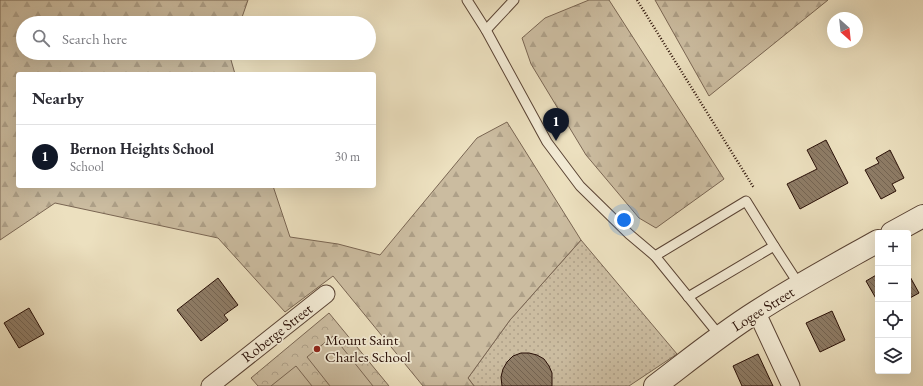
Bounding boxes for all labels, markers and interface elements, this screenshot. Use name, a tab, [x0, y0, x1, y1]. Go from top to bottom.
north arrow	[827, 12, 863, 48]
search box	[16, 16, 376, 60]
icon: search	[30, 27, 52, 49]
text: Search here	[62, 29, 127, 48]
text: Nearby	[32, 87, 84, 109]
pin: 1	[543, 108, 569, 141]
text: Bernon Heights School	[70, 139, 214, 158]
text: 1	[42, 148, 48, 165]
text: 30 m	[335, 148, 360, 165]
text: School	[70, 158, 104, 175]
your location	[614, 210, 634, 230]
map controls	[875, 230, 911, 374]
button: +	[875, 230, 911, 266]
button: −	[875, 266, 911, 302]
street label: Logee Street	[728, 282, 798, 335]
street label: Roberge Street	[237, 299, 316, 366]
button: locate	[875, 302, 911, 338]
place label: Mount Saint Charles School	[325, 330, 411, 366]
button: layers	[875, 338, 911, 374]
marker: Mount Saint Charles School	[312, 344, 322, 354]

